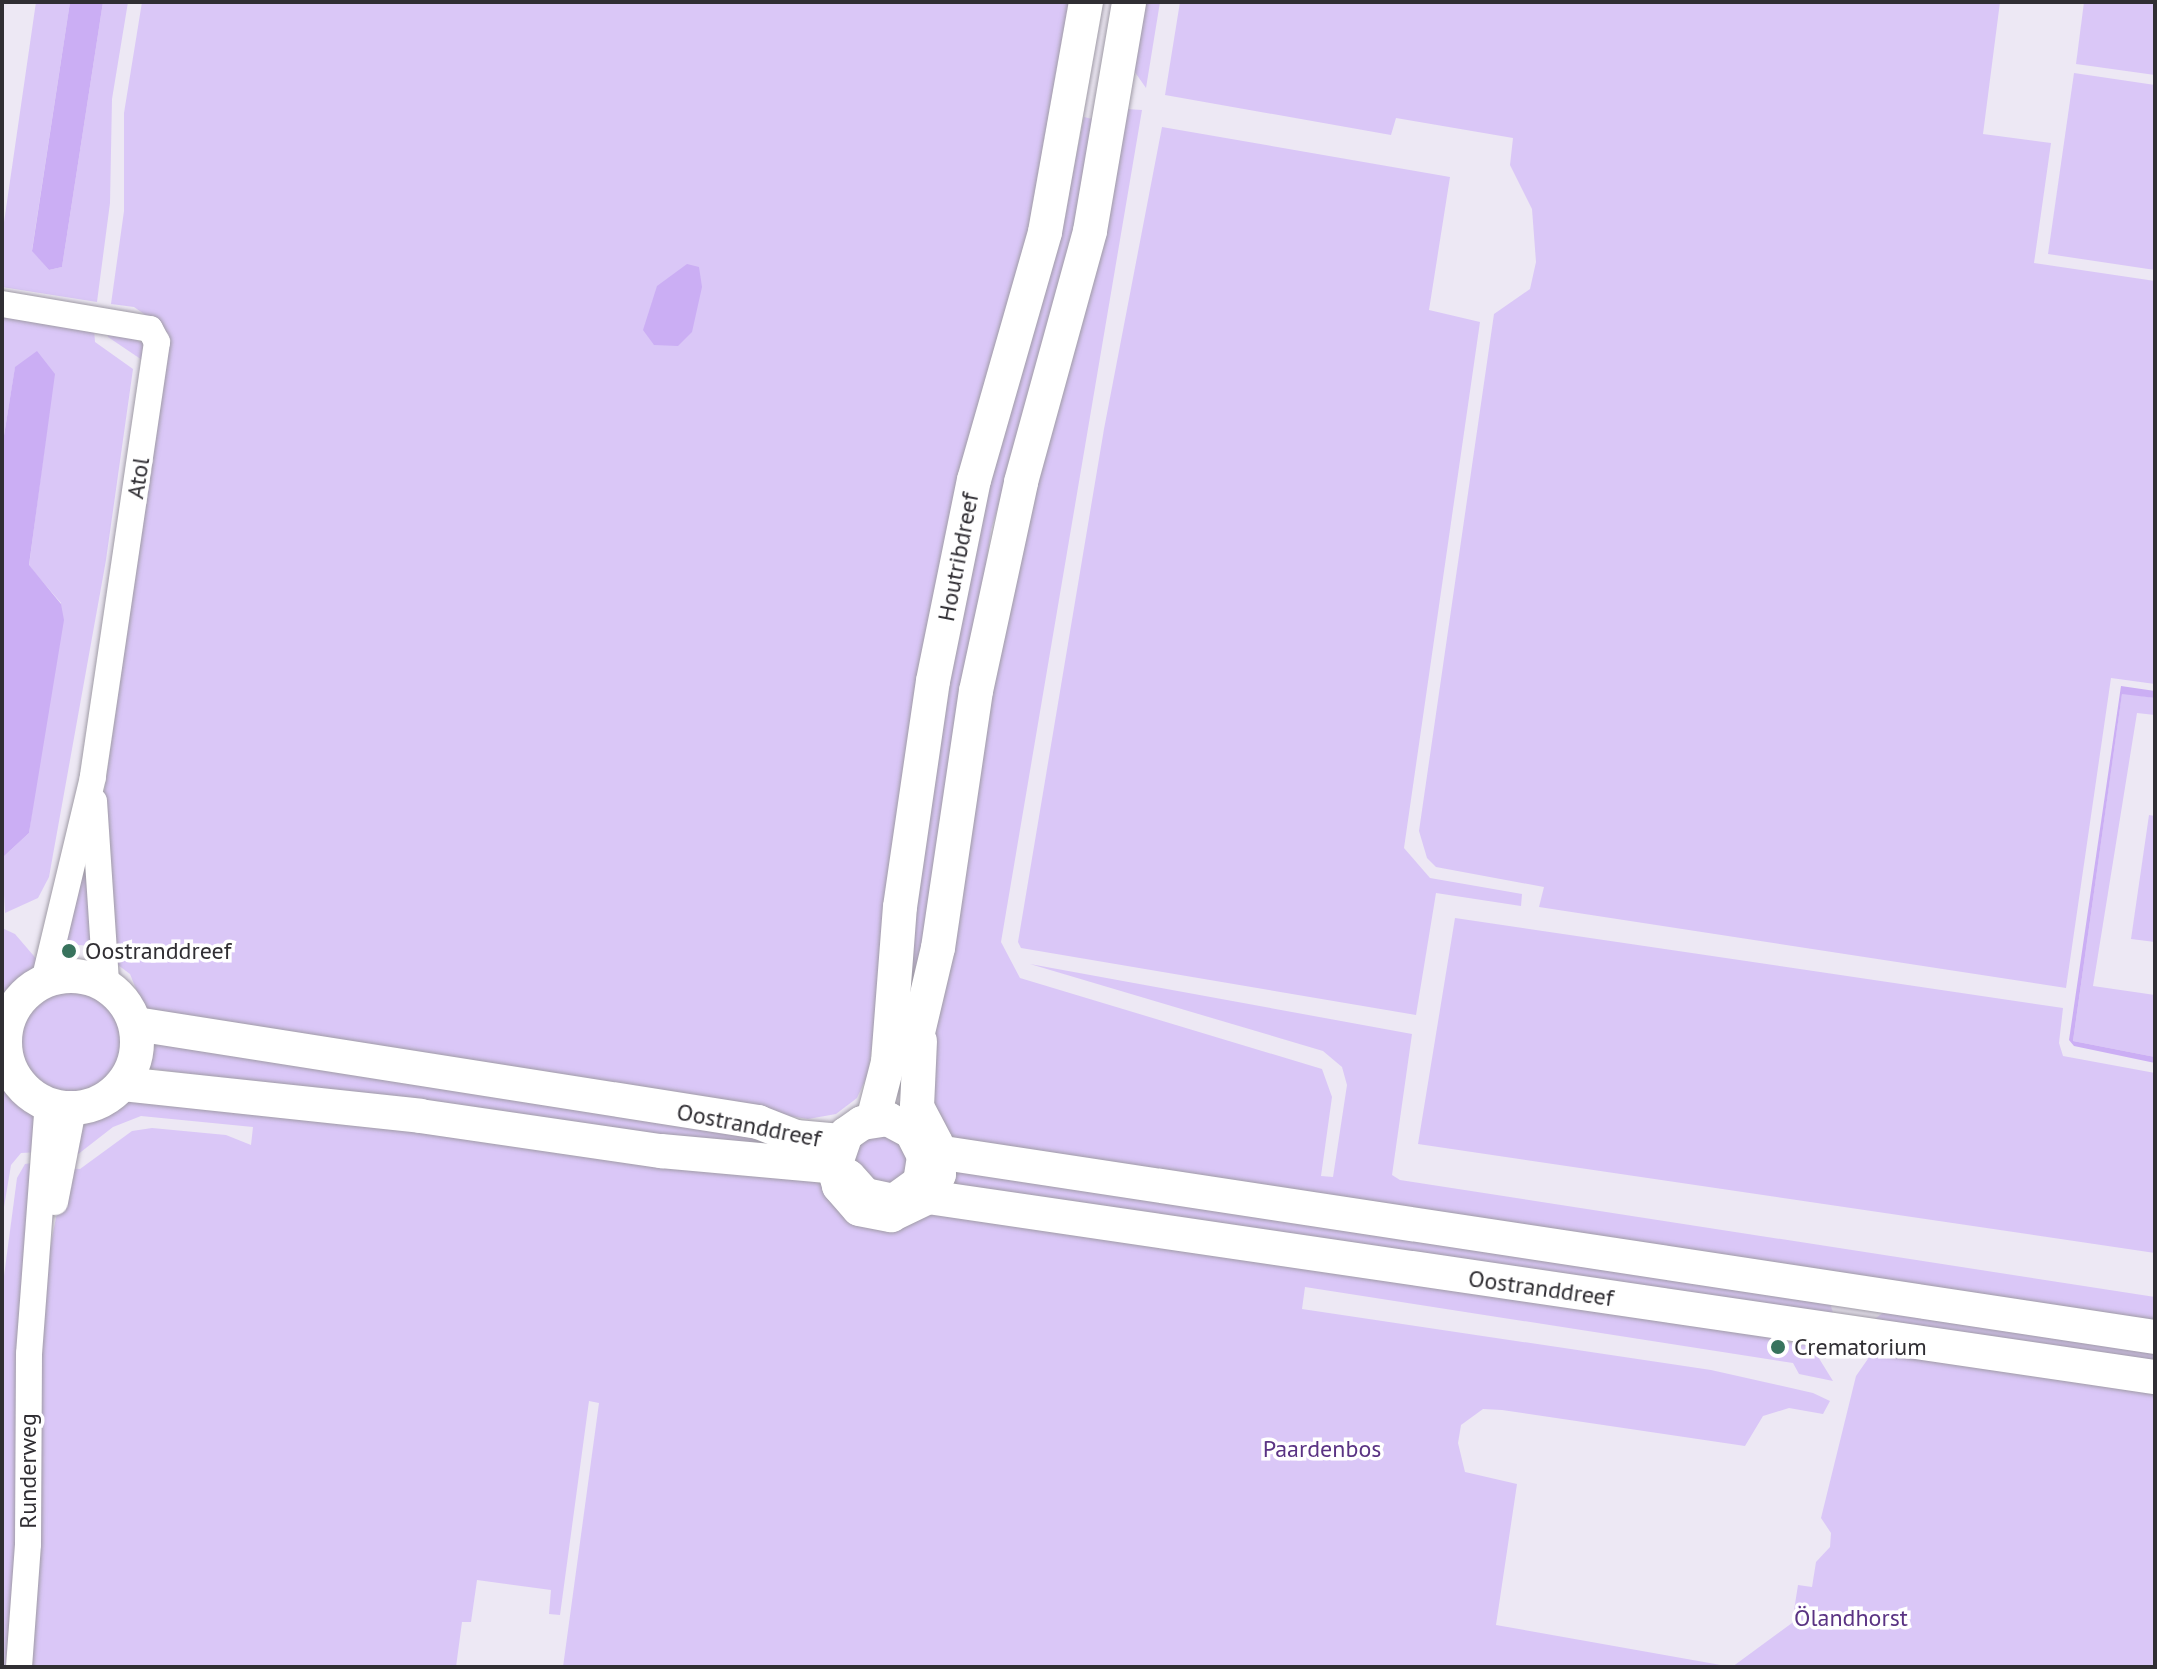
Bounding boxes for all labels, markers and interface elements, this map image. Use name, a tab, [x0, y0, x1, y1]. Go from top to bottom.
street label: Atol	[121, 455, 155, 501]
street label: Houtribdreef	[931, 490, 985, 624]
place label: Oostranddreef	[85, 937, 231, 965]
marker: Oostranddreef	[60, 942, 78, 960]
street label: Oostranddreef	[674, 1097, 824, 1153]
street label: Oostranddreef	[1466, 1264, 1616, 1312]
place label: Crematorium	[1794, 1333, 1927, 1361]
marker: Crematorium	[1769, 1338, 1787, 1356]
street label: Runderweg	[14, 1413, 42, 1529]
park label: Paardenbos	[1263, 1435, 1381, 1463]
park label: Ölandhorst	[1794, 1604, 1908, 1632]

